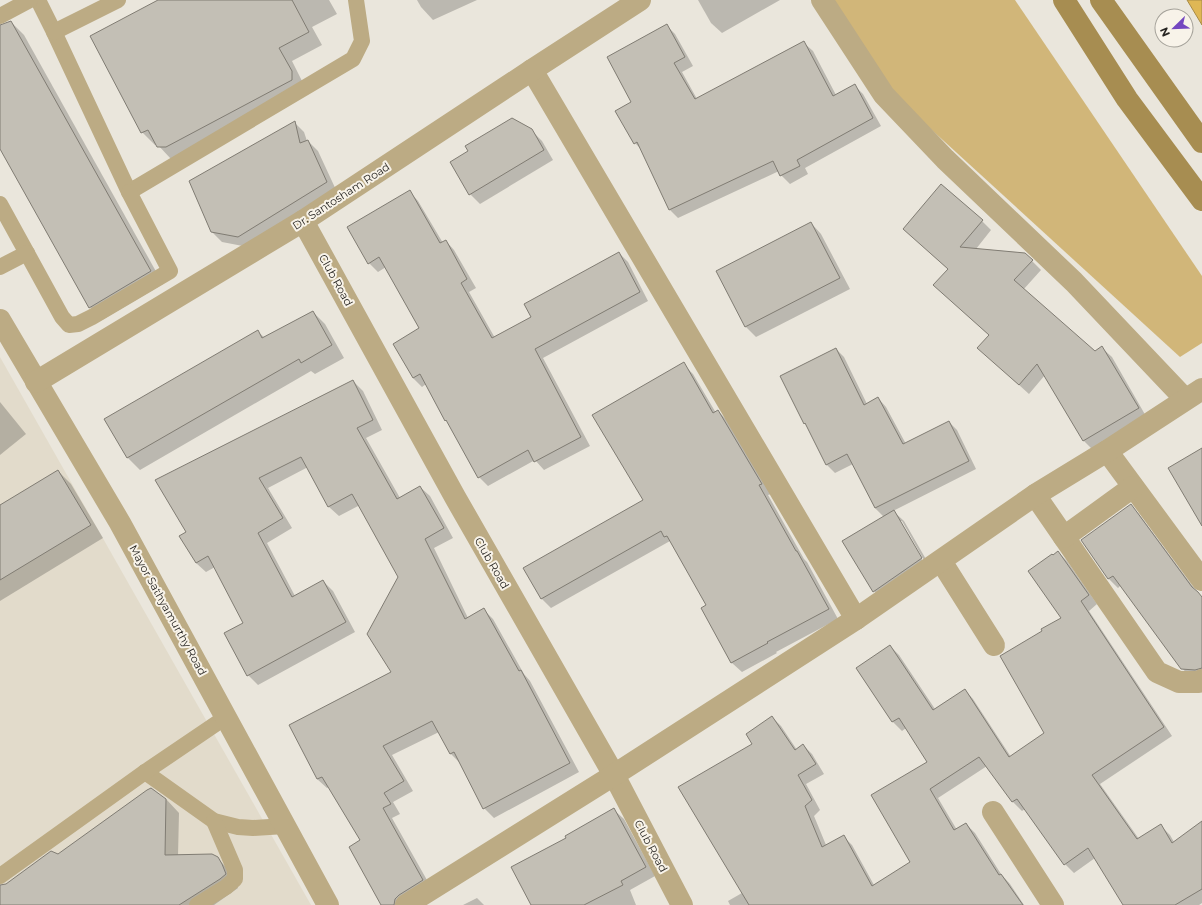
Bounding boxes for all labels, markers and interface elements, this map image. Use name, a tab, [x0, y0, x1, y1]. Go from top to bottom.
north arrow	[1154, 8, 1194, 48]
text: N	[1157, 25, 1173, 39]
street label: Dr. Santosham Road	[290, 159, 392, 233]
street label: Club Road	[316, 252, 356, 308]
street label: Club Road	[472, 535, 512, 591]
street label: Mayor Sathyamurthy Road	[126, 542, 210, 678]
street label: Club Road	[631, 817, 671, 875]

